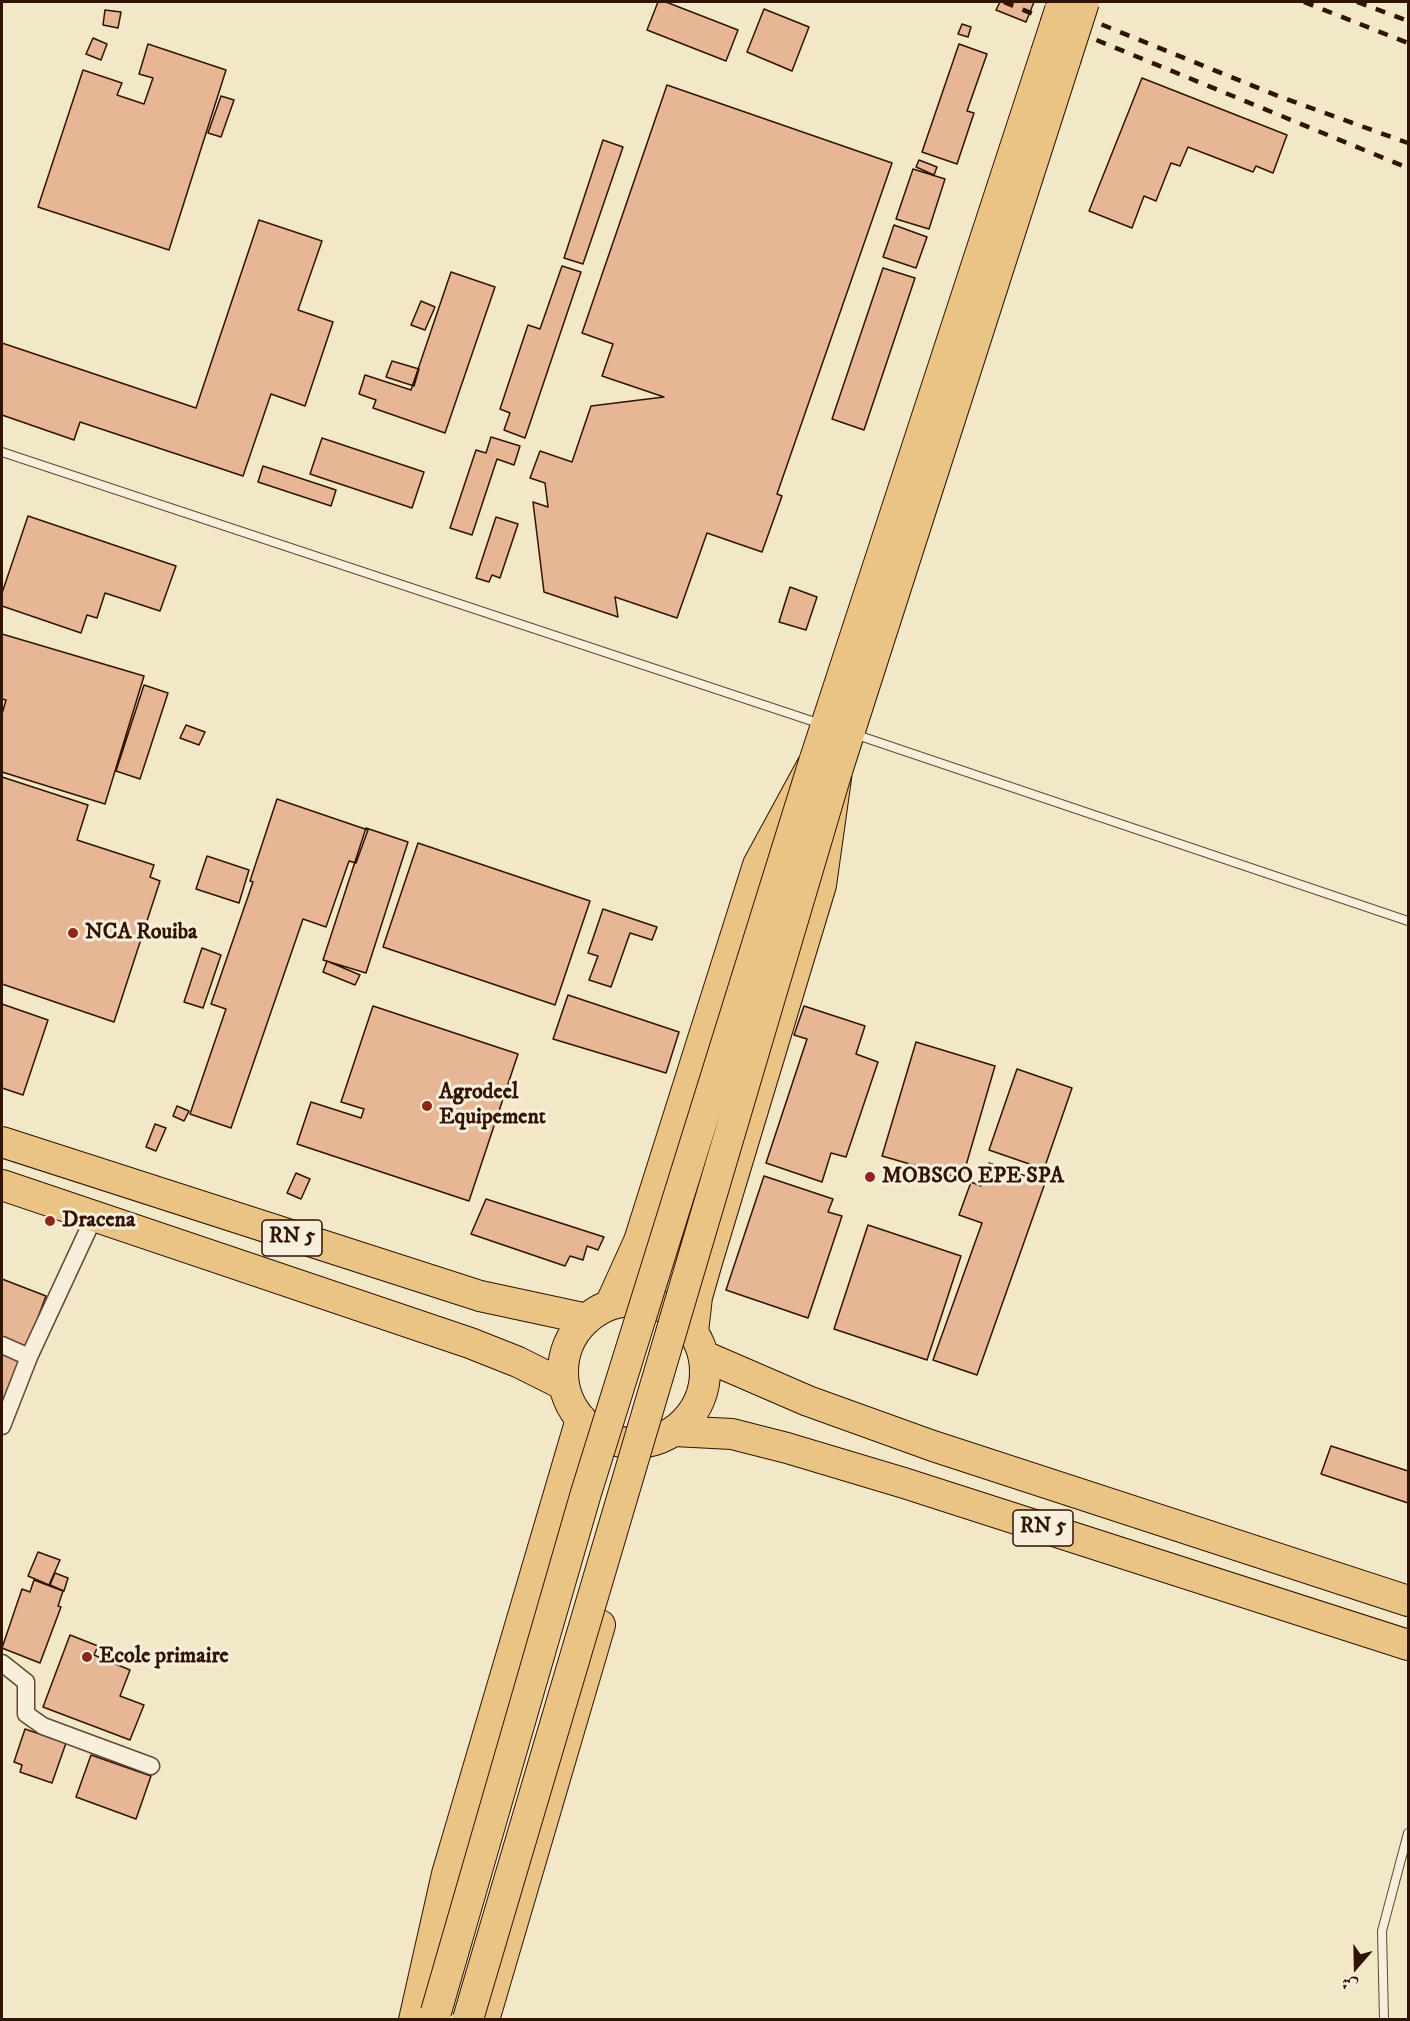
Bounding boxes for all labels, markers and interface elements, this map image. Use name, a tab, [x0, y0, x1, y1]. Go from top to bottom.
place label: NCA Rouiba	[85, 920, 197, 946]
marker: NCA Rouiba	[66, 926, 80, 940]
place label: Agrodeel Equipement	[439, 1080, 546, 1132]
marker: Agrodeel Equipement	[420, 1099, 434, 1113]
place label: MOBSCO EPE SPA	[882, 1164, 1064, 1190]
marker: MOBSCO EPE SPA	[863, 1170, 877, 1184]
place label: Dracena	[62, 1208, 135, 1234]
marker: Dracena	[43, 1214, 57, 1228]
road number: RN 5	[262, 1220, 322, 1256]
road number: RN 5	[1013, 1510, 1073, 1546]
place label: Ecole primaire	[99, 1644, 229, 1670]
marker: Ecole primaire	[80, 1650, 94, 1664]
north arrow	[1326, 1937, 1386, 1997]
text: ش	[1339, 1972, 1361, 1996]

